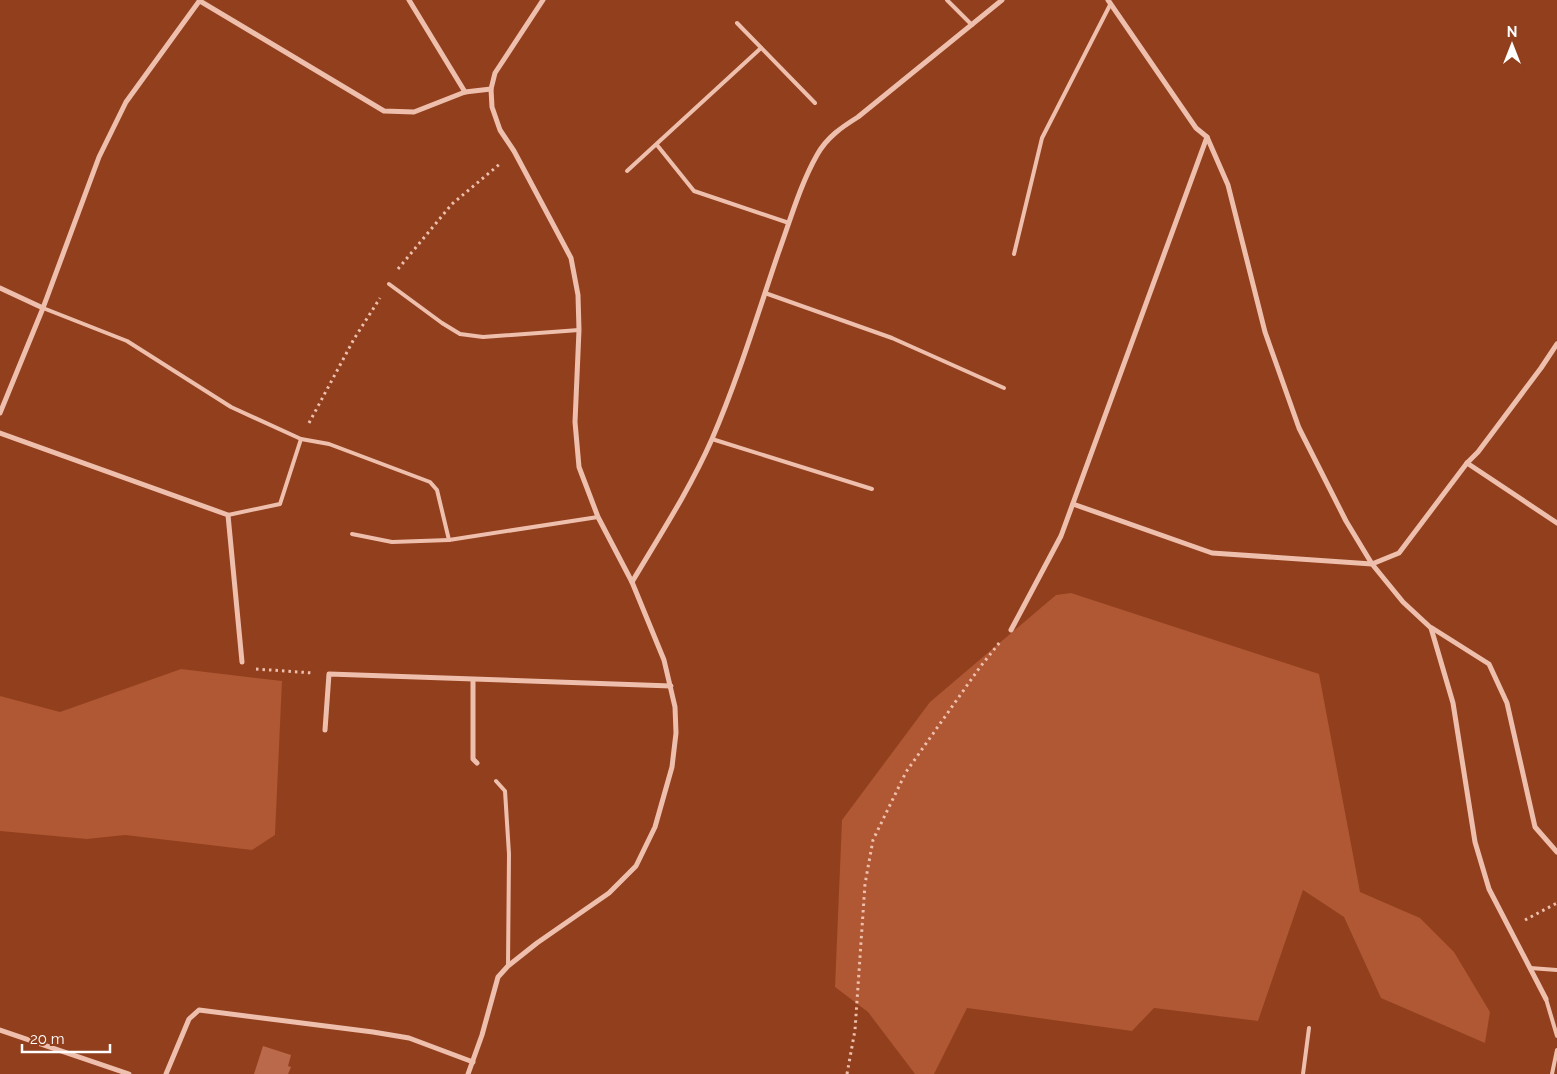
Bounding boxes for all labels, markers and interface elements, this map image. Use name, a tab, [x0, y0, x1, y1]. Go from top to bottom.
north arrow	[1487, 20, 1537, 70]
text: N	[1507, 24, 1517, 40]
scale bar	[22, 1022, 110, 1054]
text: 20 m	[30, 1030, 65, 1048]

